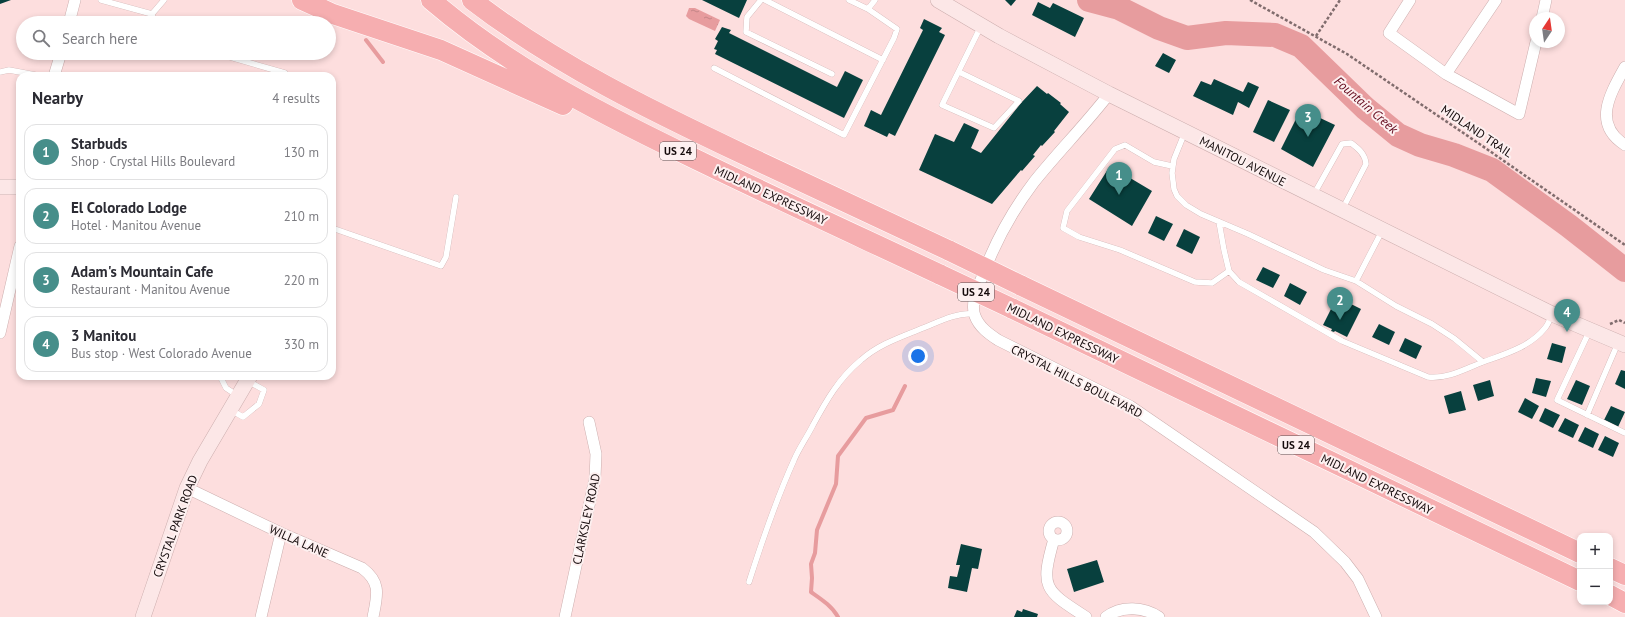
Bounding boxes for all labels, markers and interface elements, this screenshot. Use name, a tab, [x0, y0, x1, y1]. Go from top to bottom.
north arrow	[1529, 12, 1565, 48]
search box	[16, 16, 336, 60]
icon: search	[30, 27, 52, 49]
text: Search here	[62, 29, 138, 48]
water label: Fountain Creek	[1331, 73, 1402, 138]
text: Nearby	[32, 87, 83, 109]
text: 4 results	[272, 90, 320, 107]
street label: MIDLAND TRAIL	[1438, 102, 1516, 160]
pin: 3	[1295, 104, 1321, 137]
street label: MANITOU AVENUE	[1197, 133, 1289, 189]
text: Starbuds	[71, 134, 127, 153]
road number: US 24	[660, 142, 696, 160]
text: 1	[42, 144, 50, 161]
text: 130 m	[284, 144, 319, 161]
text: Shop · Crystal Hills Boulevard	[71, 153, 235, 170]
street label: MIDLAND EXPRESSWAY	[712, 162, 830, 228]
pin: 1	[1106, 162, 1132, 195]
text: El Colorado Lodge	[71, 198, 187, 217]
text: 2	[42, 208, 50, 225]
text: 210 m	[284, 208, 319, 225]
text: Hotel · Manitou Avenue	[71, 217, 201, 234]
text: Adam's Mountain Cafe	[71, 262, 213, 281]
text: 3	[42, 272, 50, 289]
text: 220 m	[284, 272, 319, 289]
text: Restaurant · Manitou Avenue	[71, 281, 230, 298]
road number: US 24	[958, 283, 994, 301]
pin: 2	[1327, 287, 1353, 320]
street label: MIDLAND EXPRESSWAY	[1005, 299, 1122, 367]
pin: 4	[1554, 299, 1580, 332]
text: 3 Manitou	[71, 326, 136, 345]
text: 4	[42, 336, 50, 353]
text: 330 m	[284, 336, 319, 353]
street label: CRYSTAL HILLS BOULEVARD	[1009, 341, 1145, 421]
text: Bus stop · West Colorado Avenue	[71, 345, 252, 362]
your location	[908, 346, 928, 366]
road number: US 24	[1278, 436, 1314, 454]
street label: MIDLAND EXPRESSWAY	[1319, 450, 1436, 518]
street label: CLARKSLEY ROAD	[569, 472, 603, 566]
street label: CRYSTAL PARK ROAD	[150, 473, 201, 579]
street label: WILLA LANE	[267, 521, 331, 561]
map controls	[1577, 533, 1613, 605]
button: +	[1577, 533, 1613, 569]
button: −	[1577, 569, 1613, 605]

